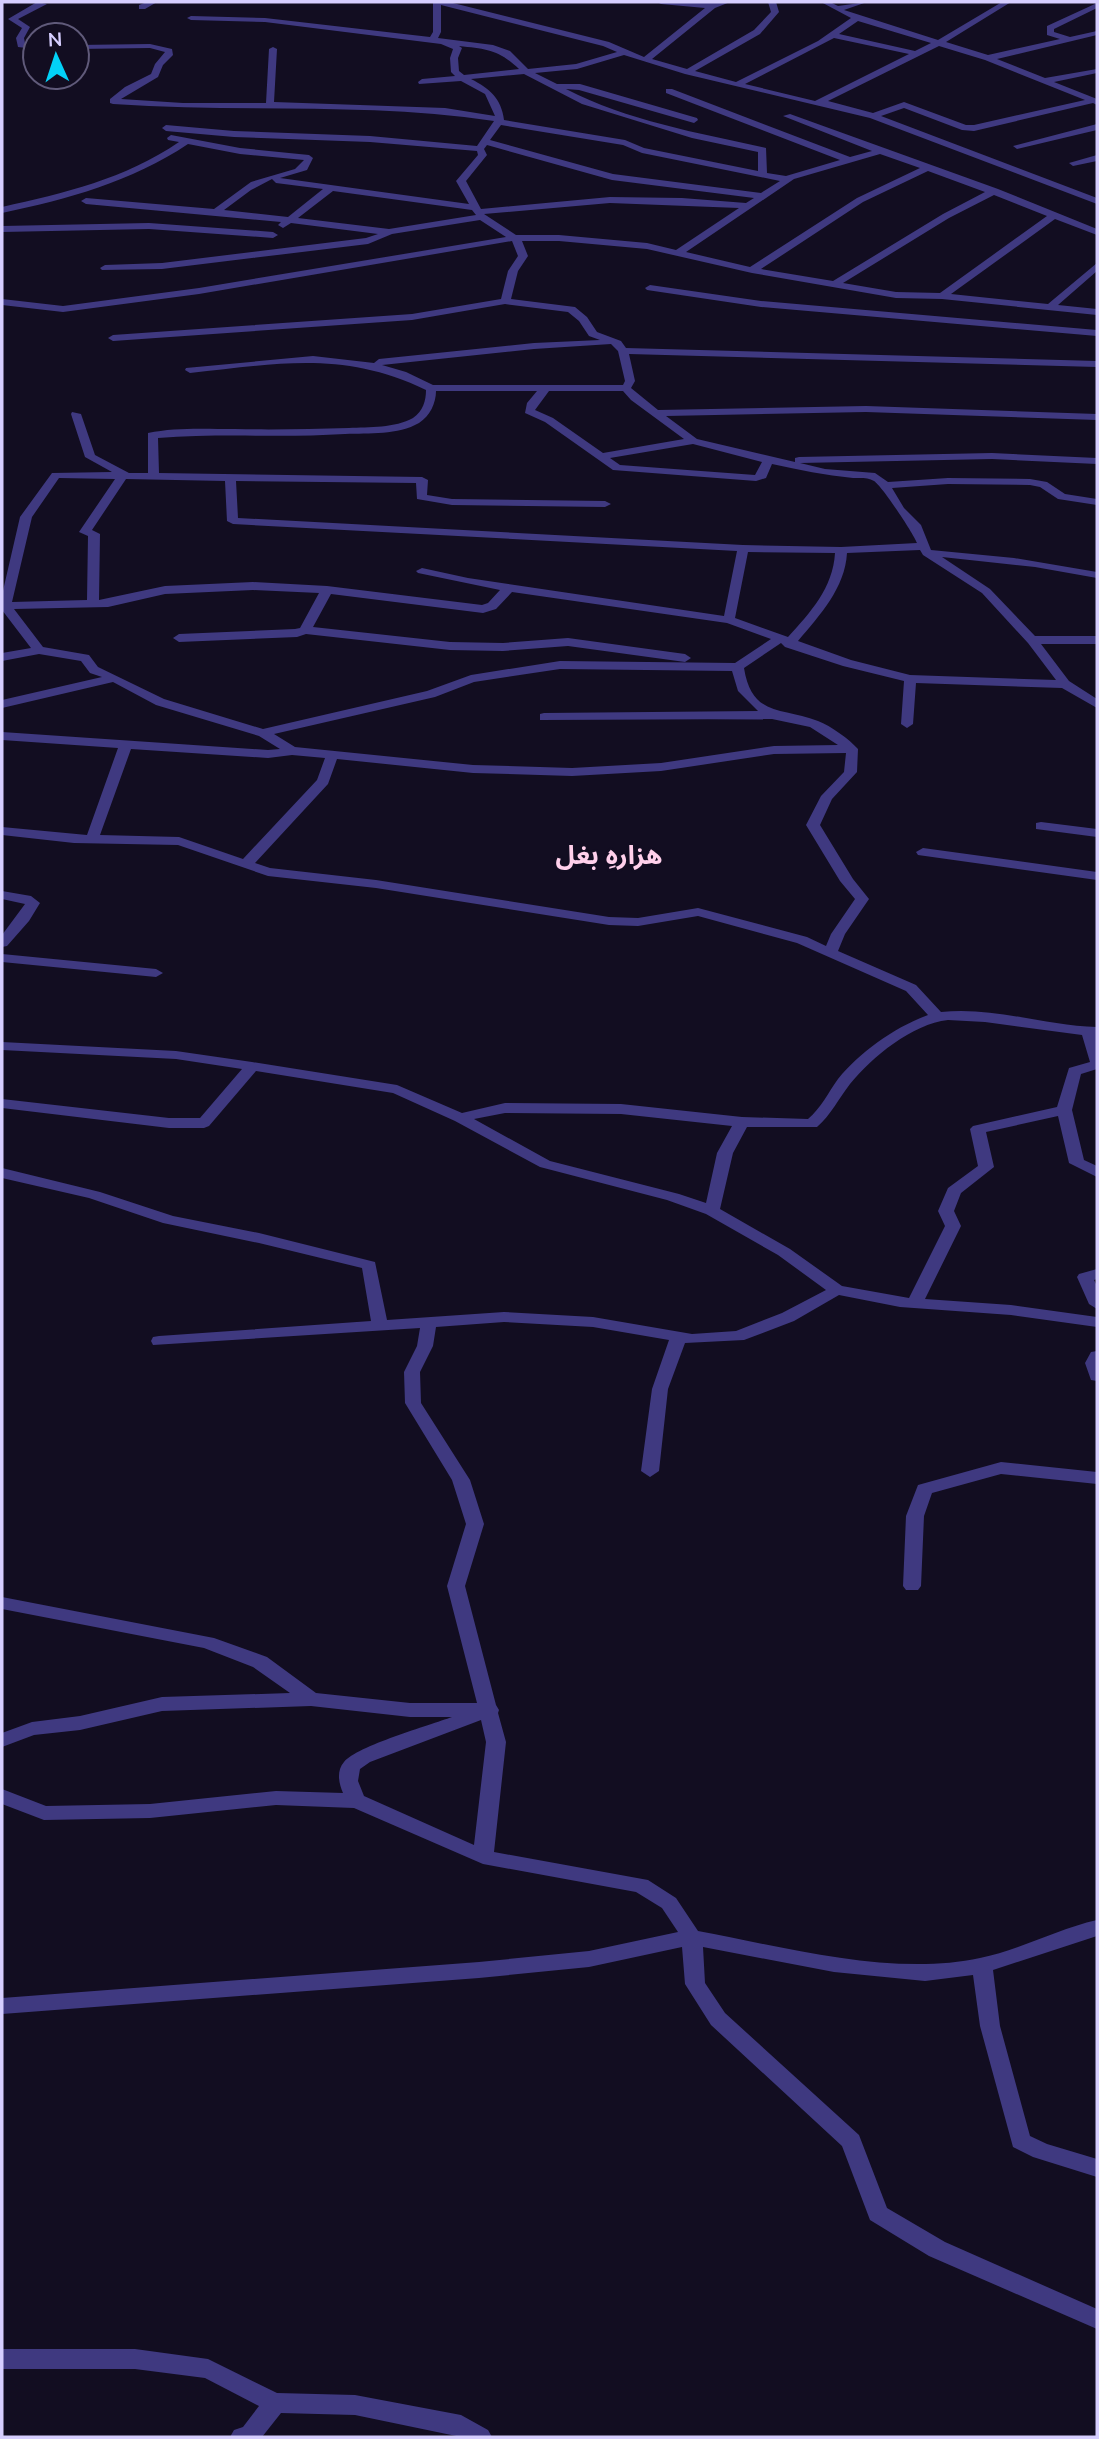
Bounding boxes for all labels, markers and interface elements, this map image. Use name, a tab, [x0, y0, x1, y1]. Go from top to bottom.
north arrow	[21, 21, 91, 91]
text: N	[47, 27, 63, 51]
district label: هزارهِ بغل	[556, 838, 662, 871]

